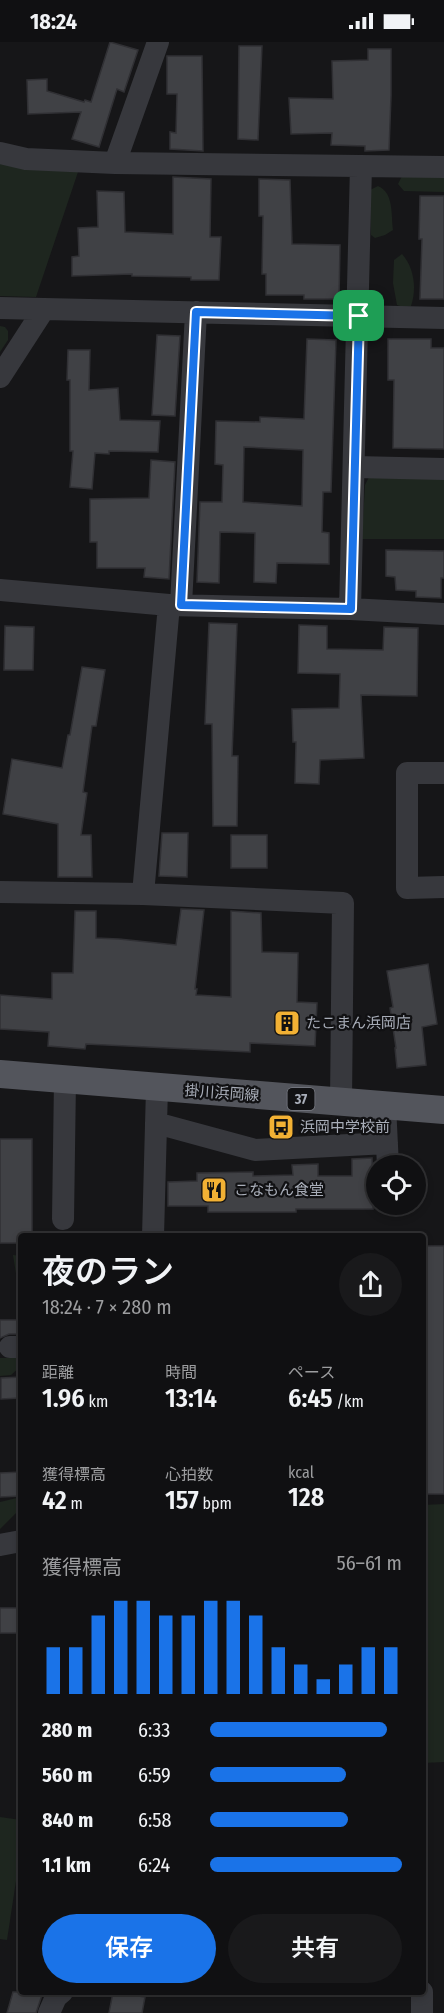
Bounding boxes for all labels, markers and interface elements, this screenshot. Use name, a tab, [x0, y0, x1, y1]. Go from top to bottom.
text: 18:24	[30, 8, 77, 35]
pin	[333, 290, 384, 341]
icon: arrive	[342, 299, 375, 332]
building icon: たこまん浜岡店	[272, 1008, 302, 1038]
place label: たこまん浜岡店	[306, 1014, 411, 1032]
street label: 掛川浜岡線	[184, 1081, 260, 1105]
road number: 37	[288, 1088, 314, 1110]
bus stop icon: 浜岡中学校前	[266, 1112, 296, 1142]
place label: 浜岡中学校前	[300, 1118, 390, 1136]
map controls	[366, 1155, 426, 1215]
button: locate	[366, 1155, 426, 1215]
restaurant icon: こなもん食堂	[199, 1175, 229, 1205]
place label: こなもん食堂	[234, 1181, 324, 1199]
text: 夜のラン	[42, 1252, 174, 1292]
button: share	[339, 1253, 402, 1316]
text: 18:24 · 7 × 280 m	[42, 1295, 172, 1319]
text: 距離	[42, 1363, 74, 1382]
text: 時間	[165, 1363, 197, 1382]
text: ペース	[288, 1363, 335, 1382]
text: 1.96	[42, 1383, 85, 1414]
text: 13:14	[165, 1383, 217, 1414]
text: 6:45	[288, 1383, 333, 1414]
text: km	[85, 1392, 108, 1411]
text: /km	[333, 1392, 364, 1411]
text: kcal	[288, 1463, 314, 1482]
text: 獲得標高	[42, 1465, 106, 1484]
text: 心拍数	[165, 1465, 213, 1484]
text: 128	[288, 1482, 324, 1513]
text: 42	[42, 1485, 67, 1516]
text: 157	[165, 1485, 199, 1516]
text: m	[67, 1494, 83, 1513]
text: bpm	[199, 1494, 232, 1513]
text: 56–61 m	[337, 1551, 402, 1575]
text: 獲得標高	[42, 1555, 122, 1579]
text: 280 m	[42, 1718, 92, 1742]
text: 6:33	[138, 1718, 170, 1742]
text: 560 m	[42, 1763, 93, 1787]
text: 6:59	[138, 1763, 171, 1787]
text: 840 m	[42, 1808, 93, 1832]
text: 6:58	[138, 1808, 171, 1832]
text: 1.1 km	[42, 1853, 91, 1877]
text: 6:24	[138, 1853, 170, 1877]
button: 保存	[42, 1914, 216, 1983]
button: 共有	[228, 1914, 402, 1983]

